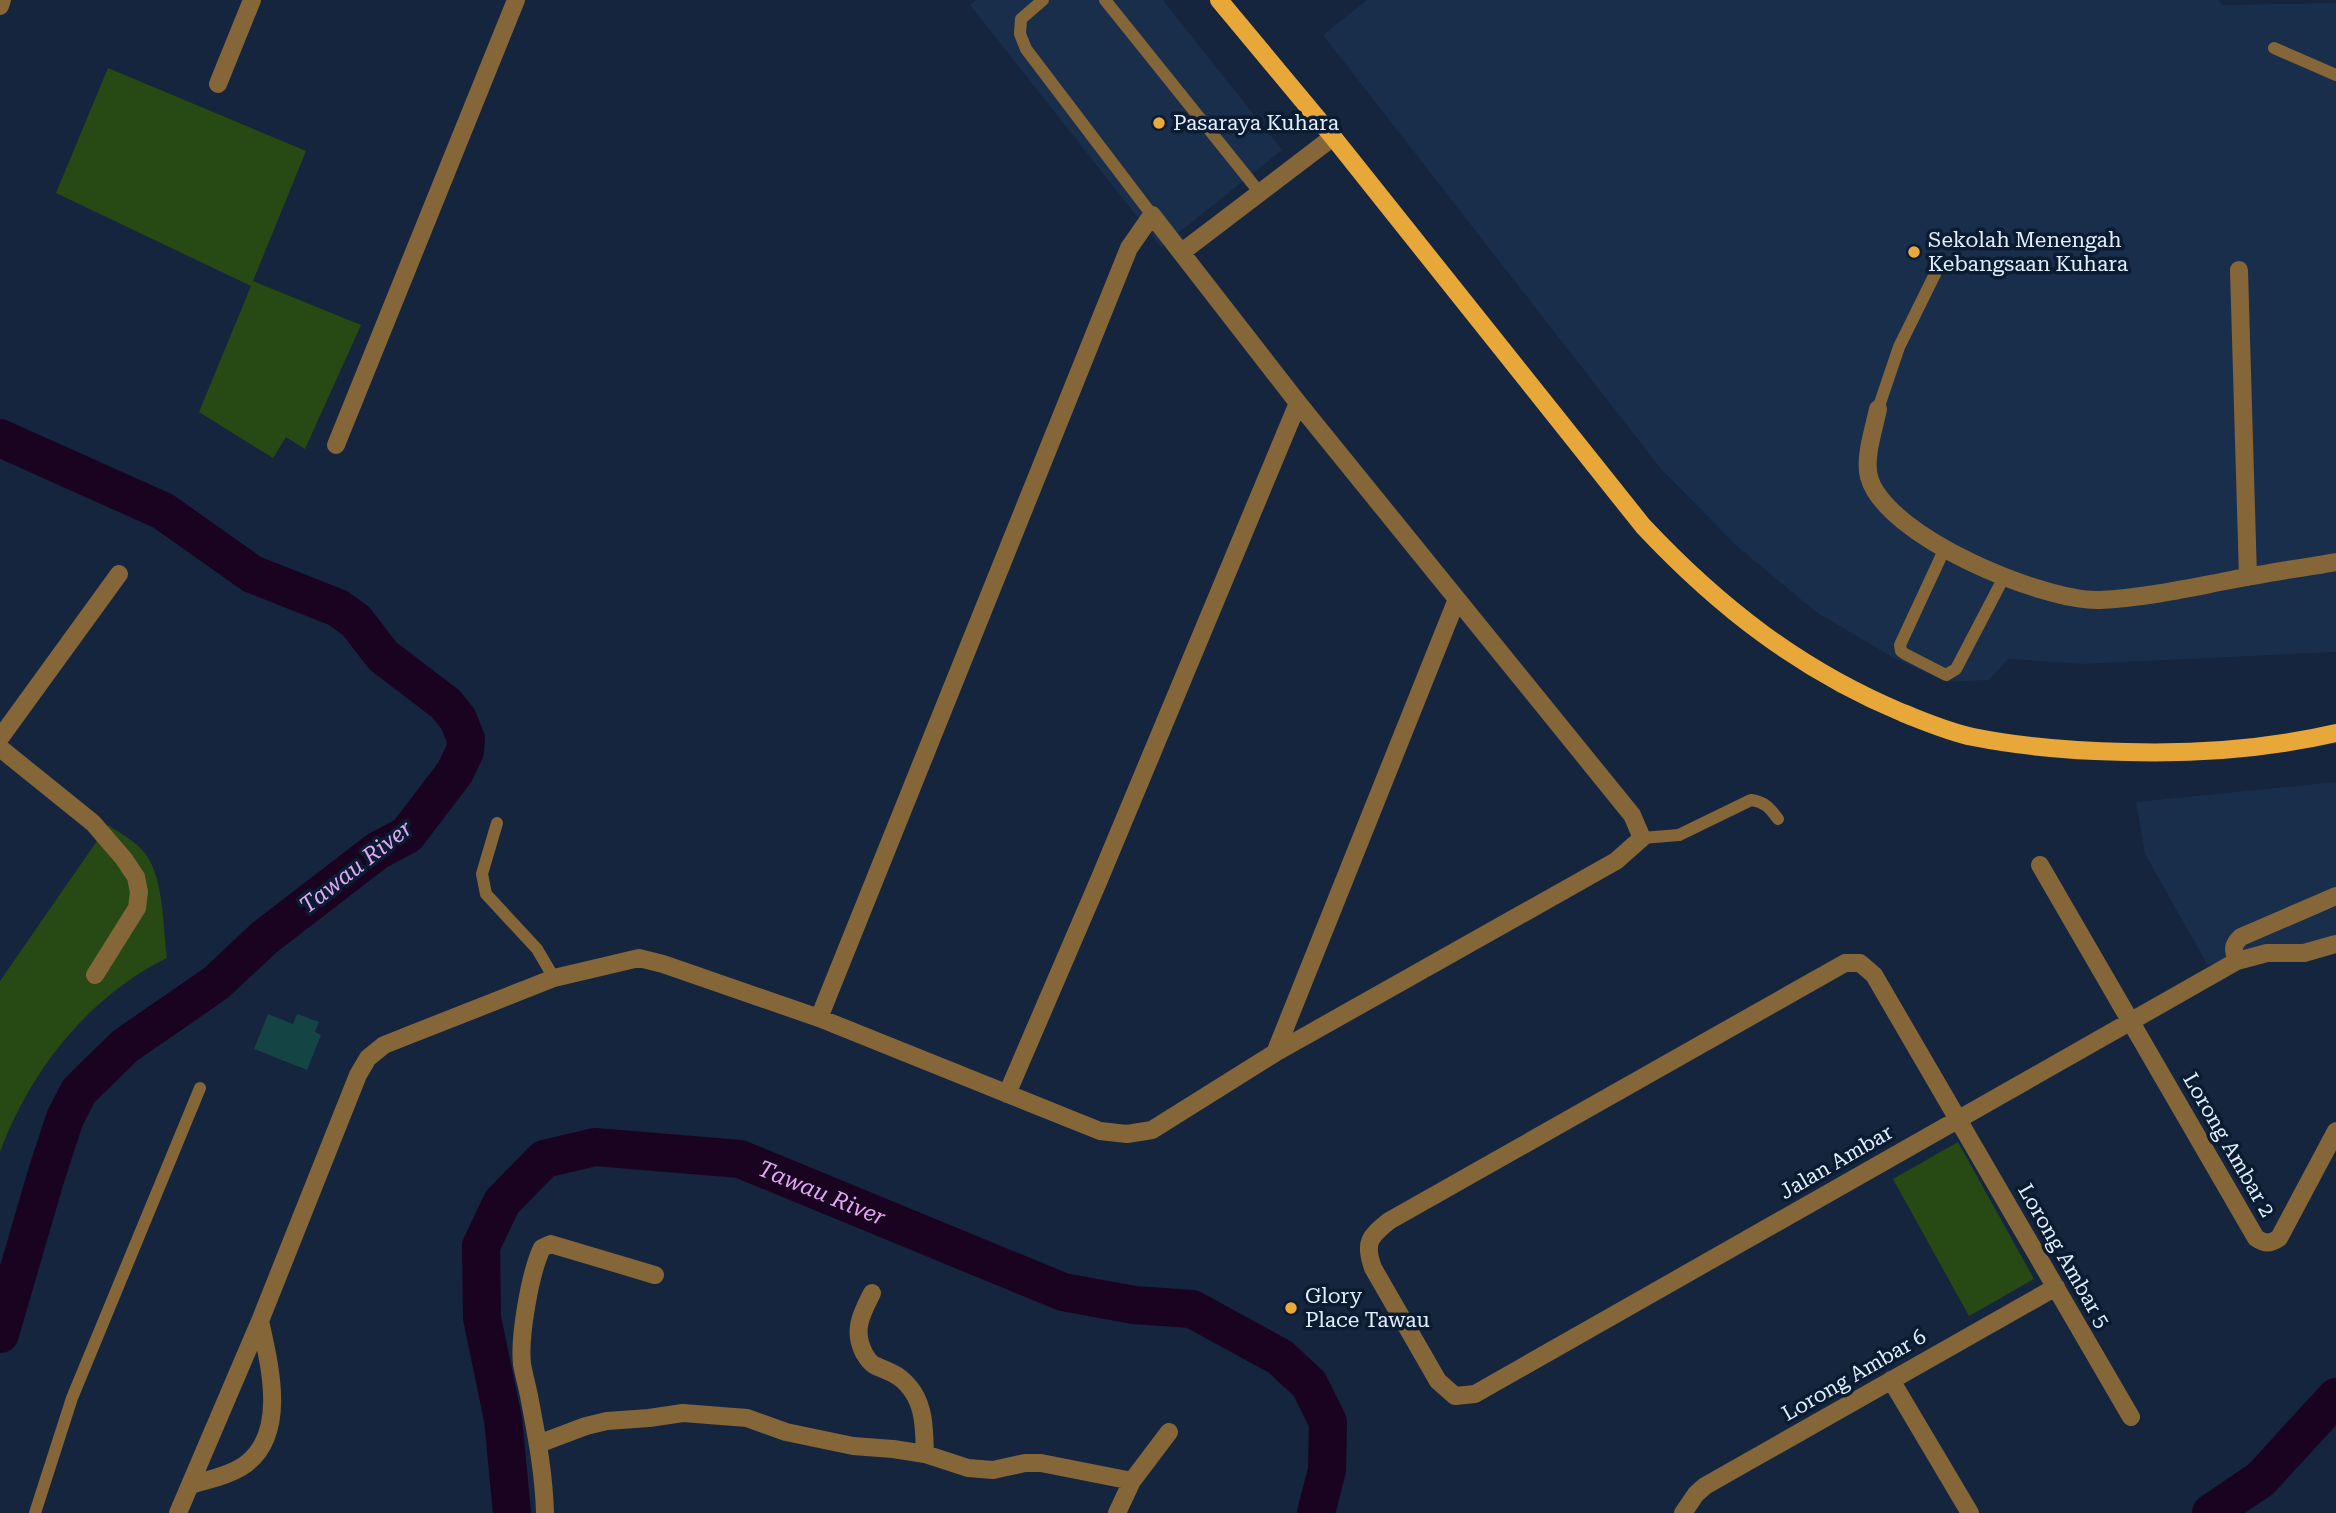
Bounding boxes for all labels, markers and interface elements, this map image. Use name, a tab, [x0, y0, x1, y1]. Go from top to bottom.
place label: Pasaraya Kuhara	[1173, 111, 1340, 135]
marker: Pasaraya Kuhara	[1151, 115, 1167, 131]
place label: Sekolah Menengah Kebangsaan Kuhara	[1928, 228, 2129, 276]
marker: Sekolah Menengah Kebangsaan Kuhara	[1906, 244, 1922, 260]
water label: Tawau River	[294, 815, 418, 919]
street label: Lorong Ambar 2	[2178, 1069, 2280, 1221]
street label: Jalan Ambar	[1775, 1120, 1897, 1204]
water label: Tawau River	[754, 1155, 890, 1231]
street label: Lorong Ambar 5	[2013, 1180, 2115, 1332]
place label: Glory Place Tawau	[1305, 1284, 1430, 1332]
marker: Glory Place Tawau	[1283, 1300, 1299, 1316]
street label: Lorong Ambar 6	[1778, 1324, 1930, 1426]

